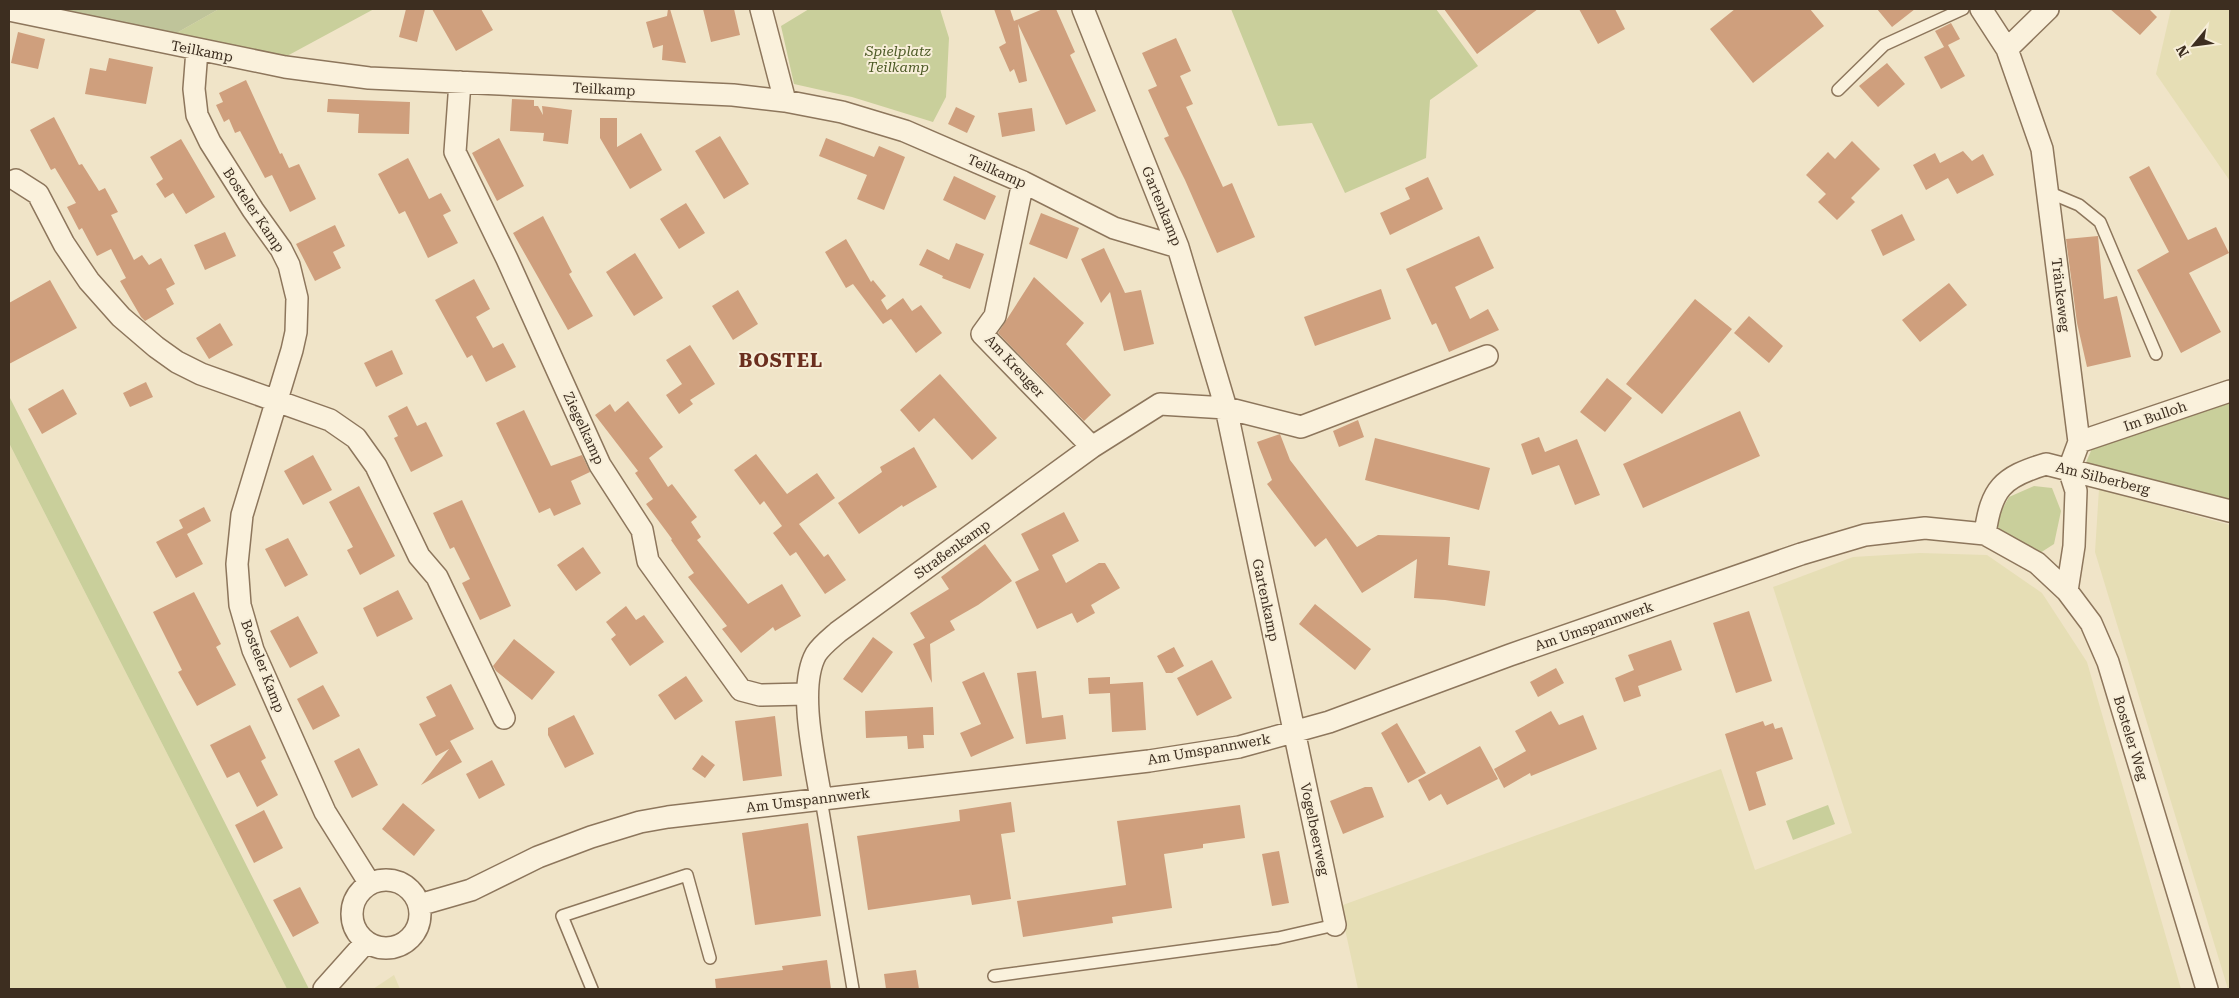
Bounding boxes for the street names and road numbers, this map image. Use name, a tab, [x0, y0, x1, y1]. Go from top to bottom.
street label: Teilkamp	[170, 37, 234, 65]
street label: Teilkamp	[572, 79, 636, 99]
street label: Teilkamp	[965, 151, 1029, 191]
street label: Gartenkamp	[1139, 164, 1185, 248]
street label: Bosteler Kamp	[220, 165, 288, 255]
street label: Tränkeweg	[2049, 257, 2073, 333]
street label: Am Kreuger	[982, 332, 1048, 401]
street label: Ziegelkamp	[560, 389, 608, 467]
street label: Im Bulloh	[2121, 398, 2189, 434]
street label: Am Silberberg	[2054, 459, 2152, 497]
street label: Straßenkamp	[911, 516, 993, 582]
street label: Gartenkamp	[1249, 557, 1283, 643]
street label: Am Umspannwerk	[1533, 598, 1656, 654]
street label: Bosteler Kamp	[238, 617, 288, 715]
street label: Bosteler Weg	[2111, 694, 2152, 782]
street label: Am Umspannwerk	[1146, 730, 1272, 768]
street label: Vogelbeerweg	[1297, 781, 1333, 877]
street label: Am Umspannwerk	[745, 784, 871, 816]

